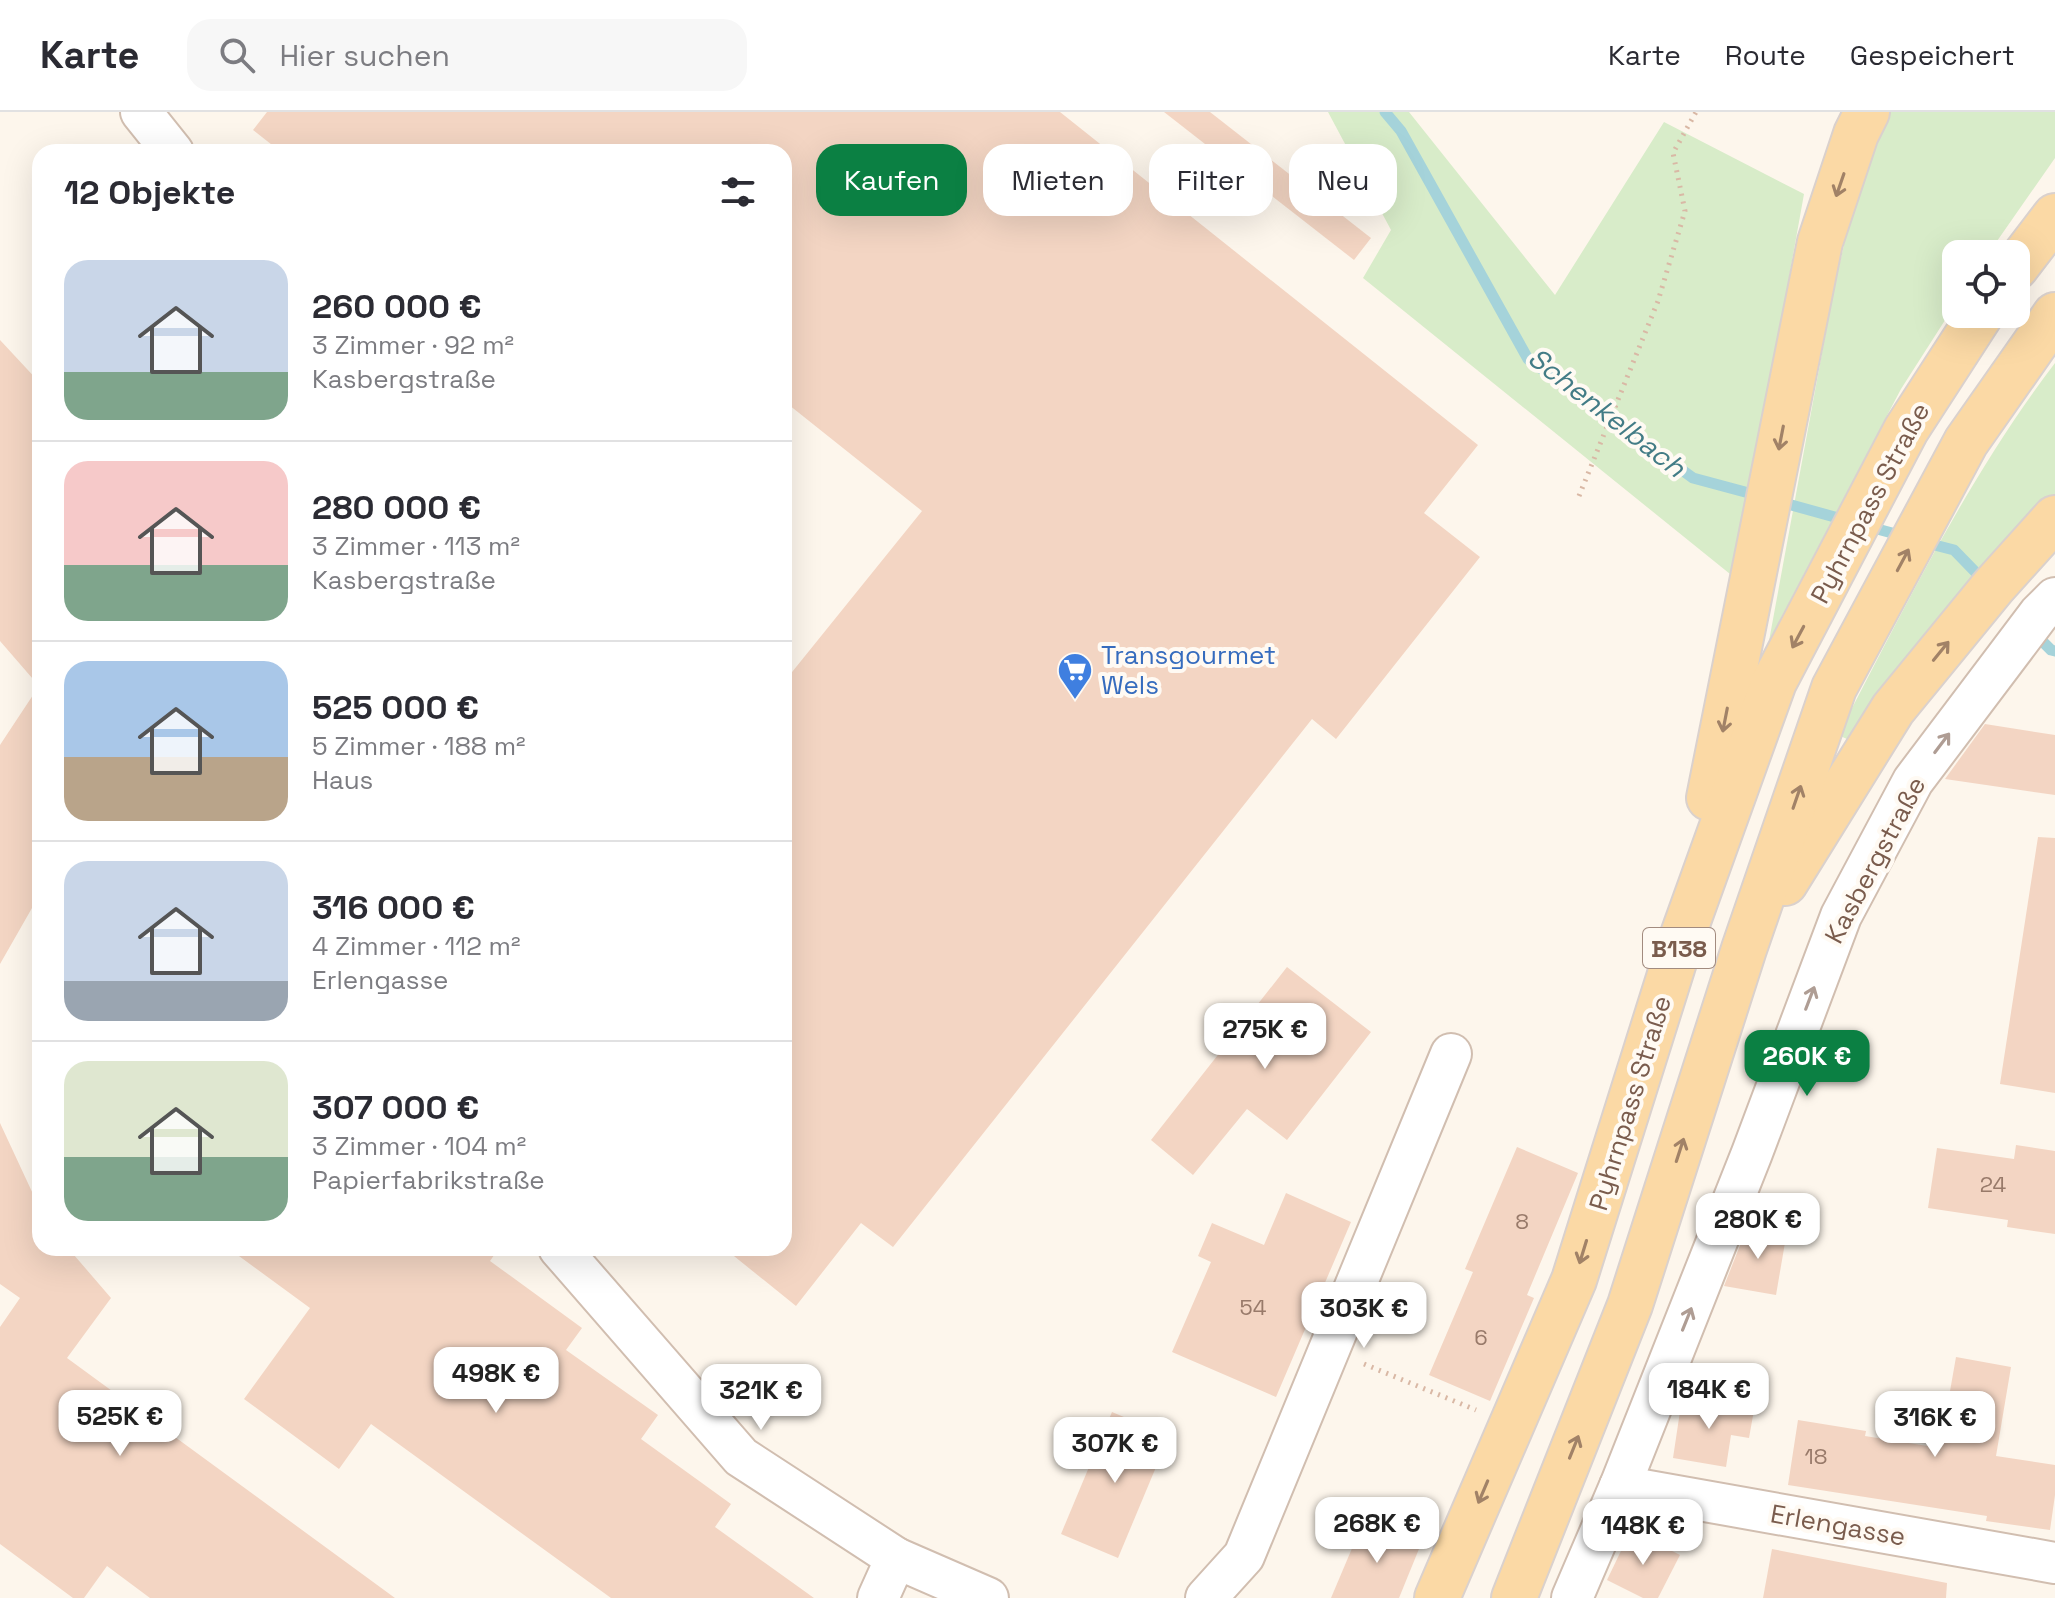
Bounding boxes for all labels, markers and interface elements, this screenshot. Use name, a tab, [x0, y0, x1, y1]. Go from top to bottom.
search box	[187, 19, 747, 91]
text: Karte	[40, 31, 139, 79]
icon: search	[215, 33, 259, 77]
text: Hier suchen	[279, 36, 450, 75]
text: Karte	[1608, 37, 1681, 73]
text: Route	[1725, 37, 1806, 73]
text: Gespeichert	[1850, 37, 2015, 73]
chip: Kaufen	[816, 144, 967, 216]
chip: Mieten	[983, 144, 1133, 216]
chip: Filter	[1149, 144, 1273, 216]
chip: Neu	[1289, 144, 1397, 216]
icon: filters	[716, 170, 760, 214]
text: 12 Objekte	[64, 171, 235, 214]
one-way arrow	[1831, 172, 1846, 197]
map controls	[1942, 240, 2030, 328]
button: locate	[1942, 240, 2030, 328]
text: 260 000 €	[312, 285, 482, 328]
icon: home	[128, 292, 224, 388]
text: 3 Zimmer · 92 m²	[312, 328, 514, 362]
water label: Schenkelbach	[1521, 339, 1694, 485]
text: Kasbergstraße	[312, 362, 496, 396]
street label: Pyhrnpass Straße	[1803, 397, 1937, 609]
one-way arrow	[1773, 425, 1788, 450]
text: 280 000 €	[312, 486, 481, 529]
icon: home	[128, 493, 224, 589]
text: 3 Zimmer · 113 m²	[312, 529, 520, 563]
one-way arrow	[1895, 549, 1911, 572]
text: Kasbergstraße	[312, 563, 496, 597]
one-way arrow	[1789, 625, 1805, 649]
place label: Transgourmet Wels	[1101, 638, 1276, 702]
one-way arrow	[1932, 641, 1949, 662]
supermarket icon: Transgourmet Wels	[1056, 651, 1094, 701]
text: 525 000 €	[312, 686, 479, 729]
icon: home	[128, 693, 224, 789]
one-way arrow	[1716, 707, 1731, 733]
text: 5 Zimmer · 188 m²	[312, 729, 526, 763]
one-way arrow	[1933, 733, 1950, 754]
text: Haus	[312, 763, 373, 797]
street label: Kasbergstraße	[1817, 771, 1933, 949]
one-way arrow	[1790, 784, 1805, 809]
text: 316 000 €	[312, 886, 475, 929]
icon: home	[128, 893, 224, 989]
road number: B138	[1643, 928, 1715, 968]
text: 4 Zimmer · 112 m²	[312, 929, 520, 963]
text: Erlengasse	[312, 963, 448, 997]
one-way arrow	[1804, 986, 1818, 1011]
street label: Pyhrnpass Straße	[1581, 991, 1679, 1215]
pin: 275K €	[1200, 1003, 1330, 1071]
text: 275K €	[1222, 1012, 1308, 1046]
pin: 260K €	[1742, 1030, 1872, 1098]
text: 260K €	[1763, 1039, 1851, 1073]
text: 307 000 €	[312, 1086, 479, 1129]
icon: home	[128, 1093, 224, 1189]
text: 3 Zimmer · 104 m²	[312, 1129, 526, 1163]
one-way arrow	[1674, 1138, 1688, 1163]
text: Papierfabrikstraße	[312, 1163, 545, 1197]
house number: 24	[1980, 1170, 2006, 1198]
pin: 280K €	[1693, 1193, 1823, 1261]
text: 280K €	[1714, 1202, 1802, 1236]
house number: 8	[1515, 1207, 1529, 1235]
one-way arrow	[1575, 1239, 1589, 1264]
pin: 303K €	[1299, 1282, 1429, 1350]
text: 303K €	[1320, 1291, 1408, 1325]
house number: 54	[1240, 1293, 1267, 1321]
one-way arrow	[1680, 1307, 1695, 1332]
house number: 6	[1474, 1323, 1488, 1351]
pin: 498K €	[431, 1347, 561, 1415]
text: 498K €	[452, 1356, 540, 1390]
pin: 184K €	[1644, 1363, 1774, 1431]
pin: 321K €	[696, 1364, 826, 1432]
text: 184K €	[1667, 1372, 1751, 1406]
text: 321K €	[719, 1373, 803, 1407]
pin: 525K €	[55, 1390, 185, 1458]
pin: 316K €	[1870, 1391, 2000, 1459]
text: 525K €	[77, 1399, 163, 1433]
text: 316K €	[1893, 1400, 1977, 1434]
pin: 307K €	[1050, 1417, 1180, 1485]
text: 307K €	[1071, 1426, 1159, 1460]
one-way arrow	[1568, 1435, 1582, 1460]
house number: 18	[1805, 1442, 1827, 1470]
one-way arrow	[1475, 1479, 1490, 1504]
street label: Erlengasse	[1768, 1496, 1908, 1554]
pin: 268K €	[1312, 1497, 1442, 1565]
pin: 148K €	[1578, 1499, 1708, 1567]
text: 268K €	[1333, 1506, 1421, 1540]
text: 148K €	[1601, 1508, 1685, 1542]

